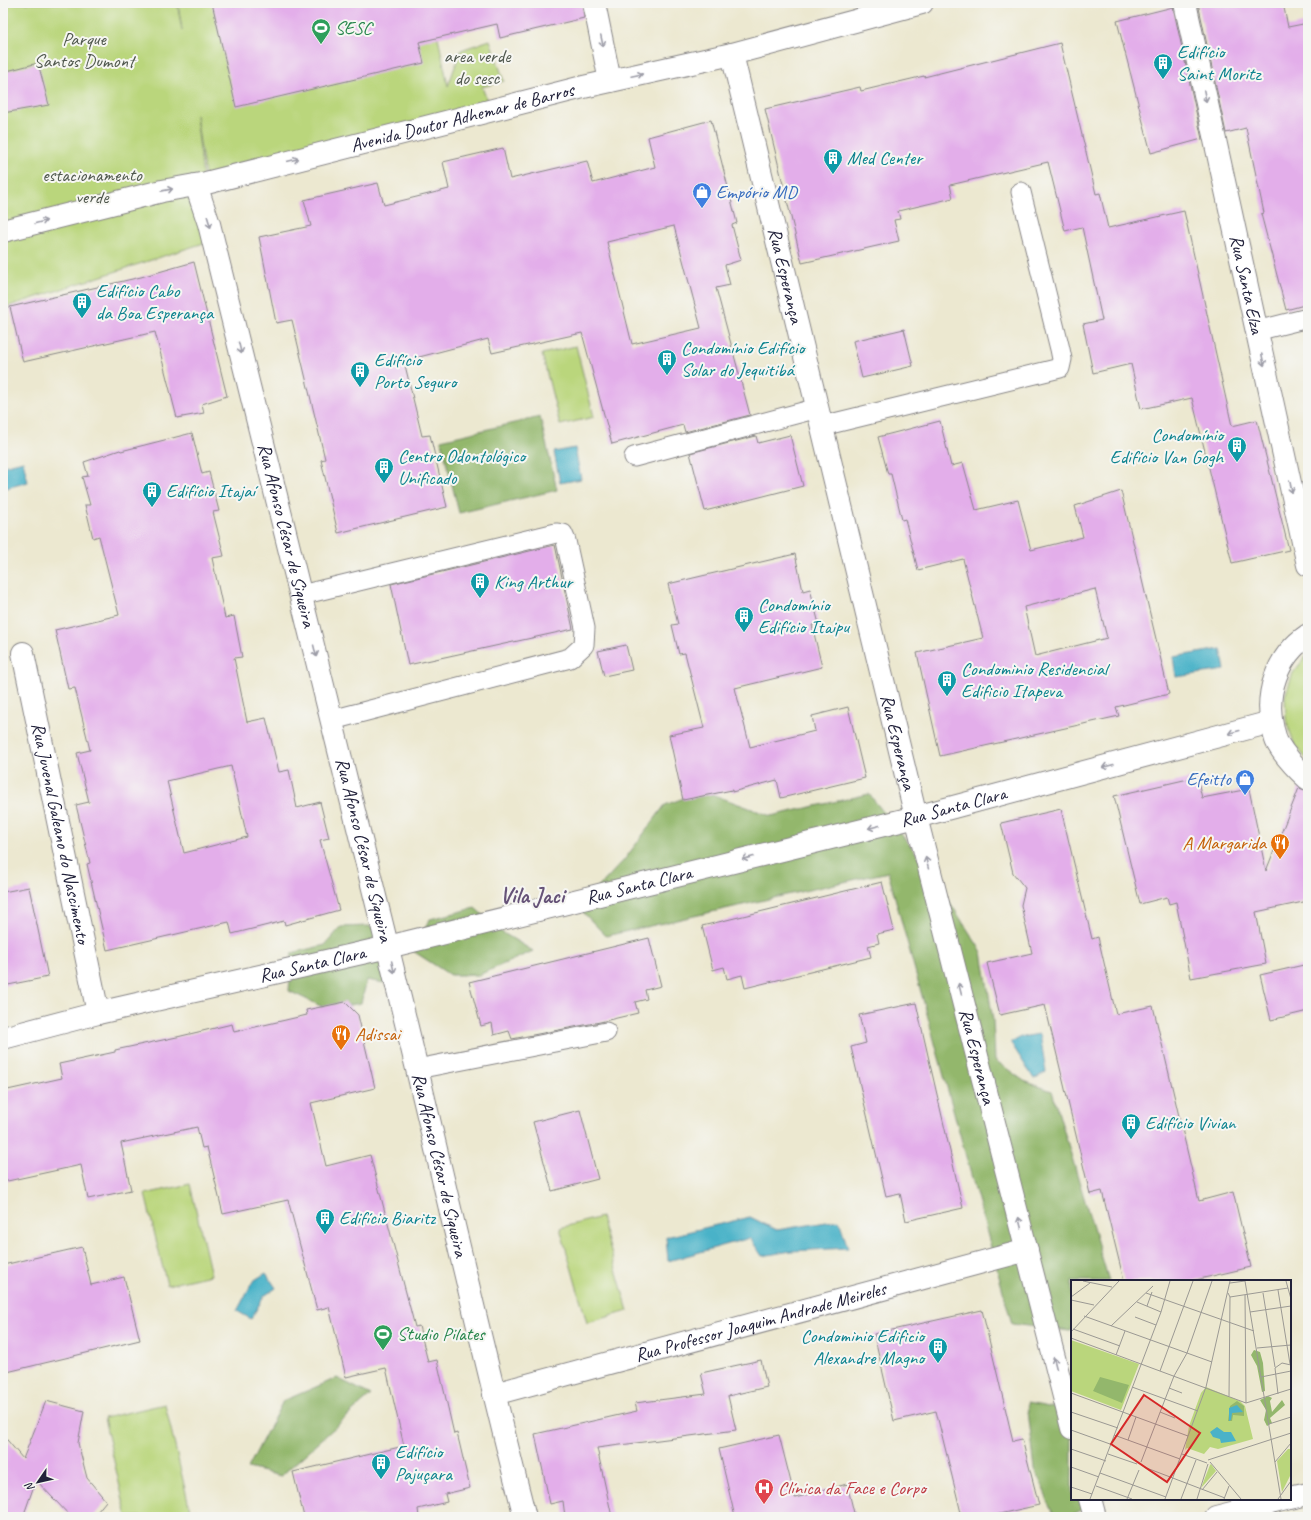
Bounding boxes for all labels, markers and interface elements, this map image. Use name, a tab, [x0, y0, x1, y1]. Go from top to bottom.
place label: SESC	[335, 16, 375, 40]
sports icon: SESC	[310, 17, 332, 45]
park label: Parque Santos Dumont	[34, 27, 137, 73]
one-way arrow	[598, 34, 606, 47]
place label: Edifício Saint Moritz	[1177, 40, 1262, 86]
park label: area verde do sesc	[444, 44, 512, 90]
building icon: Edifício Saint Moritz	[1152, 52, 1174, 80]
one-way arrow	[630, 70, 643, 78]
street label: Avenida Doutor Adhemar de Barros	[348, 77, 579, 158]
one-way arrow	[1201, 89, 1209, 102]
place label: Med Center	[847, 146, 924, 170]
building icon: Med Center	[822, 147, 844, 175]
one-way arrow	[287, 156, 300, 164]
park label: estacionamento verde	[42, 163, 143, 209]
place label: Empório MD	[716, 180, 799, 204]
shop icon: Empório MD	[691, 181, 713, 209]
one-way arrow	[160, 186, 173, 194]
one-way arrow	[206, 215, 213, 228]
one-way arrow	[34, 217, 47, 225]
street label: Rua Esperança	[762, 225, 809, 328]
street label: Rua Santa Elza	[1224, 233, 1269, 337]
place label: Edifício Cabo da Boa Esperança	[96, 279, 215, 325]
building icon: Edifício Cabo da Boa Esperança	[71, 291, 93, 319]
place label: Condomínio Edifício Solar do Jequitibá	[681, 336, 806, 382]
one-way arrow	[237, 341, 244, 354]
place label: Edifício Porto Seguro	[374, 348, 458, 394]
building icon: Condomínio Edifício Solar do Jequitibá	[656, 348, 678, 376]
one-way arrow	[1259, 353, 1267, 366]
building icon: Edifício Porto Seguro	[349, 360, 371, 388]
place label: Condomínio Edifício Van Gogh	[1110, 423, 1225, 469]
building icon: Condomínio Edifício Van Gogh	[1226, 435, 1248, 463]
street label: Rua Afonso César de Siqueira	[252, 441, 321, 631]
place label: Centro Odontológico Unificado	[398, 444, 527, 490]
building icon: Centro Odontológico Unificado	[373, 456, 395, 484]
place label: Edifício Itajaí	[166, 479, 260, 503]
building icon: Edifício Itajaí	[141, 480, 163, 508]
one-way arrow	[1287, 480, 1295, 493]
place label: King Arthur	[494, 570, 574, 594]
building icon: King Arthur	[469, 571, 491, 599]
place label: Condomínio Edifício Itaipu	[758, 593, 851, 639]
building icon: Condomínio Edifício Itaipu	[733, 605, 755, 633]
one-way arrow	[312, 644, 319, 657]
place label: Condominio Residencial Edificio Itapeva	[961, 657, 1111, 703]
building icon: Condominio Residencial Edificio Itapeva	[936, 669, 958, 697]
street label: Rua Esperança	[875, 692, 921, 794]
street label: Rua Juvenal Galeano do Nascimento	[26, 720, 96, 948]
one-way arrow	[1227, 729, 1240, 737]
street label: Rua Afonso César de Siqueira	[330, 756, 398, 946]
one-way arrow	[1102, 763, 1115, 770]
place label: Efeitto	[1186, 767, 1232, 791]
shop icon: Efeitto	[1234, 768, 1256, 796]
street label: Rua Santa Clara	[898, 781, 1011, 832]
one-way arrow	[868, 824, 881, 831]
place label: A Margarida	[1183, 831, 1268, 855]
restaurant icon: A Margarida	[1269, 832, 1291, 860]
one-way arrow	[742, 855, 755, 863]
one-way arrow	[923, 857, 931, 870]
street label: Rua Santa Clara	[583, 860, 696, 910]
district label: Vila Jaci	[500, 881, 568, 910]
street label: Rua Santa Clara	[257, 940, 370, 988]
one-way arrow	[389, 961, 397, 974]
one-way arrow	[955, 983, 963, 996]
street label: Rua Esperança	[953, 1006, 1001, 1108]
place label: Adissai	[355, 1022, 402, 1046]
restaurant icon: Adissai	[330, 1023, 352, 1051]
street label: Rua Afonso César de Siqueira	[406, 1071, 473, 1261]
place label: Edifício Vivian	[1145, 1111, 1237, 1135]
building icon: Edifício Vivian	[1120, 1112, 1142, 1140]
place label: Edifício Biaritz	[339, 1206, 436, 1230]
building icon: Edifício Biaritz	[314, 1207, 336, 1235]
one-way arrow	[1015, 1217, 1023, 1230]
street label: Rua Professor Joaquim Andrade Meireles	[632, 1276, 890, 1367]
inset map	[1071, 1280, 1291, 1500]
place label: Studio Pilates	[397, 1322, 486, 1346]
sports icon: Studio Pilates	[372, 1323, 394, 1351]
place label: Condominio Edificio Alexandre Magno	[801, 1324, 926, 1370]
building icon: Condominio Edificio Alexandre Magno	[927, 1336, 949, 1364]
one-way arrow	[1051, 1356, 1059, 1369]
place label: Edifício Pajuçara	[395, 1440, 453, 1486]
building icon: Edifício Pajuçara	[370, 1452, 392, 1480]
north arrow	[18, 1462, 58, 1502]
place label: Clínica da Face e Corpo	[778, 1476, 928, 1500]
hospital icon: Clínica da Face e Corpo	[753, 1477, 775, 1505]
text: N	[21, 1479, 37, 1494]

